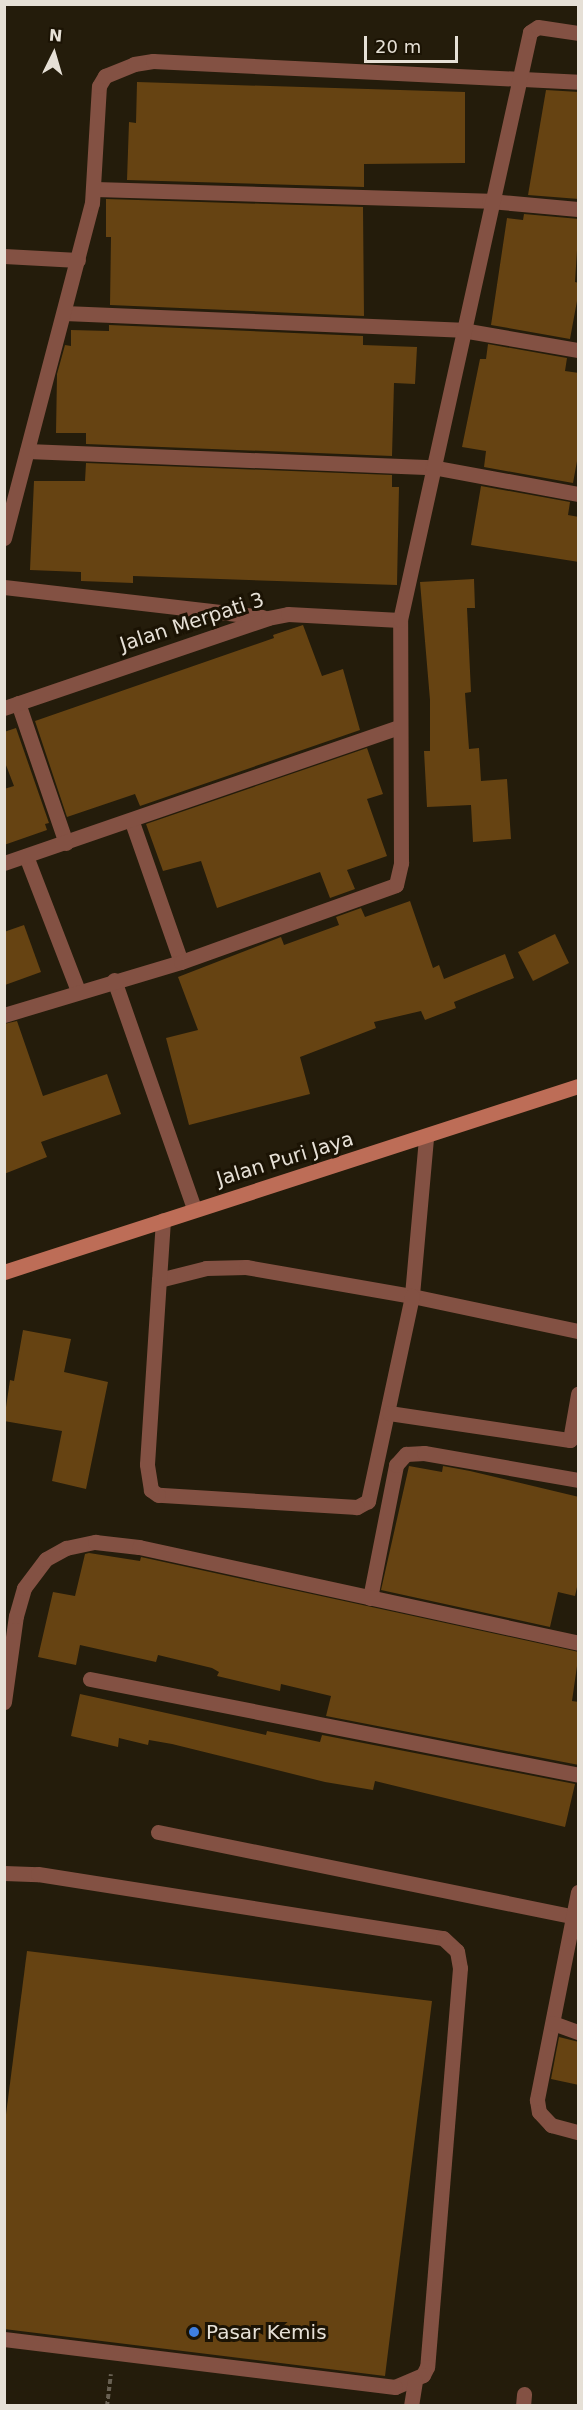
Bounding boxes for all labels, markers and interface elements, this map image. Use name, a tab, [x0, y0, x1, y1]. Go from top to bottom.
north arrow	[24, 24, 84, 84]
scale bar	[367, 24, 462, 62]
text: N	[48, 26, 63, 46]
text: 20 m	[375, 36, 421, 57]
street label: Jalan Merpati 3	[117, 587, 267, 657]
street label: Jalan Puri Jaya	[214, 1127, 356, 1191]
place label: Pasar Kemis	[206, 2320, 327, 2344]
marker: Pasar Kemis	[187, 2325, 201, 2339]

